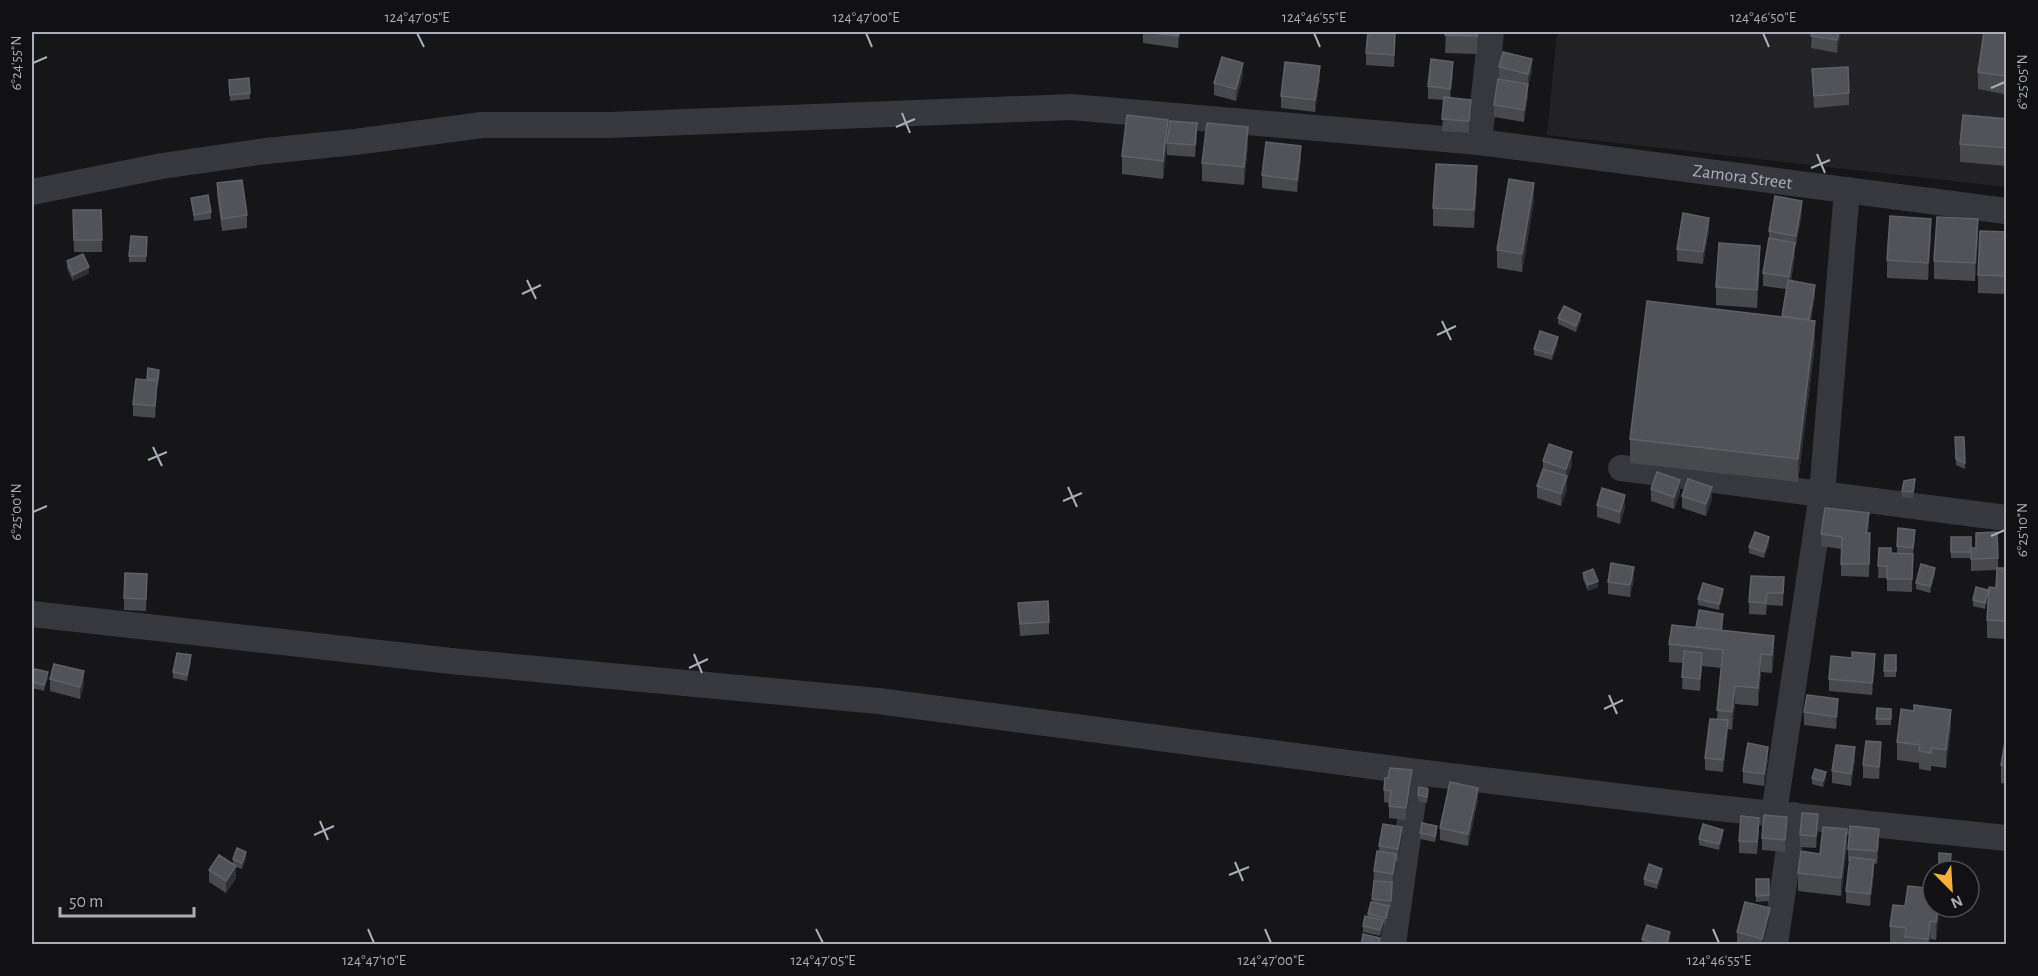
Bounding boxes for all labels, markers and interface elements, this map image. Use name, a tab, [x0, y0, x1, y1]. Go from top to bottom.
text: 124°47'05"E	[384, 10, 450, 25]
text: 124°47'00"E	[833, 10, 899, 25]
text: 124°46'55"E	[1282, 10, 1346, 25]
text: 124°46'50"E	[1730, 10, 1796, 25]
text: 6°24'55"N	[9, 36, 24, 90]
text: 6°25'05"N	[2015, 54, 2030, 110]
street label: Zamora Street	[1692, 162, 1794, 193]
text: 6°25'00"N	[9, 483, 24, 541]
text: 6°25'10"N	[2015, 503, 2030, 557]
north arrow	[1921, 859, 1981, 919]
scale bar	[60, 880, 194, 918]
text: N	[1948, 892, 1965, 911]
text: 50 m	[69, 893, 103, 911]
text: 124°47'10"E	[342, 953, 406, 968]
text: 124°47'05"E	[790, 953, 856, 968]
text: 124°47'00"E	[1238, 953, 1304, 968]
text: 124°46'55"E	[1687, 953, 1751, 968]

